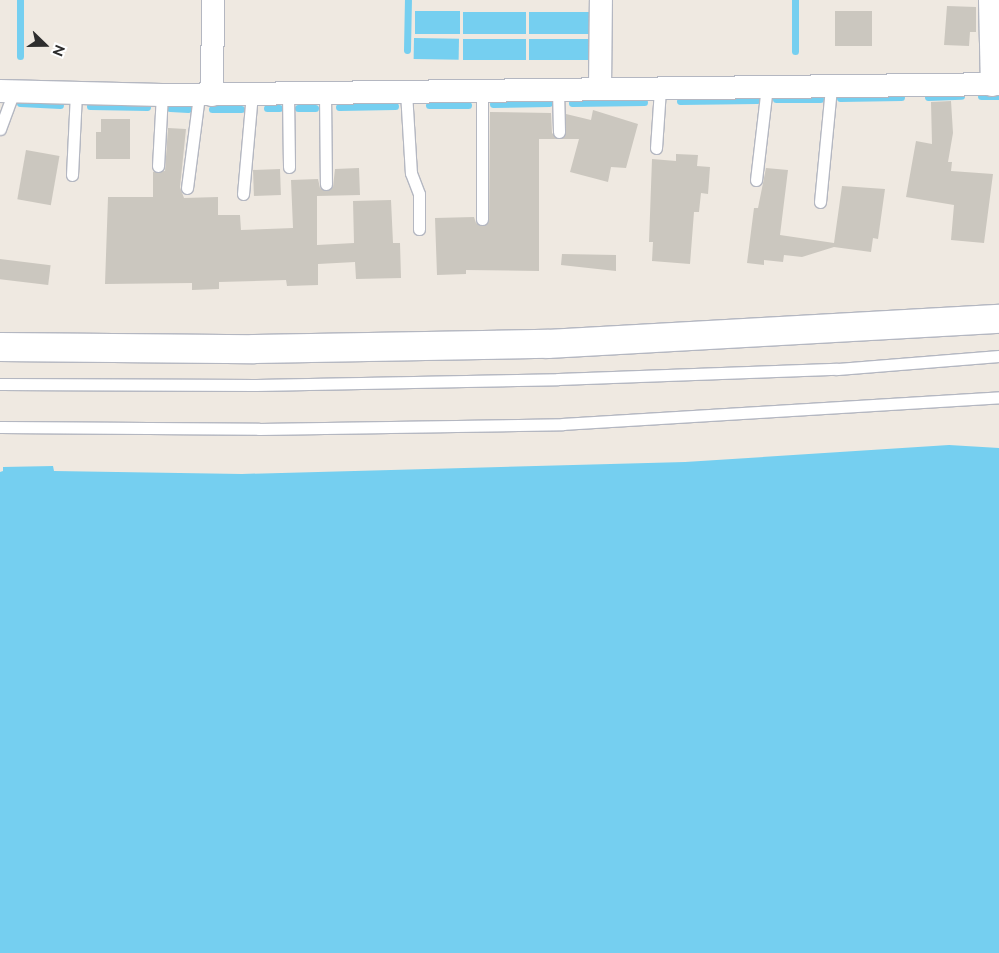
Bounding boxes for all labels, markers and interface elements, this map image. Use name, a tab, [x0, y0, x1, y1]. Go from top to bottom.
north arrow	[20, 20, 70, 70]
text: N	[49, 43, 68, 59]

